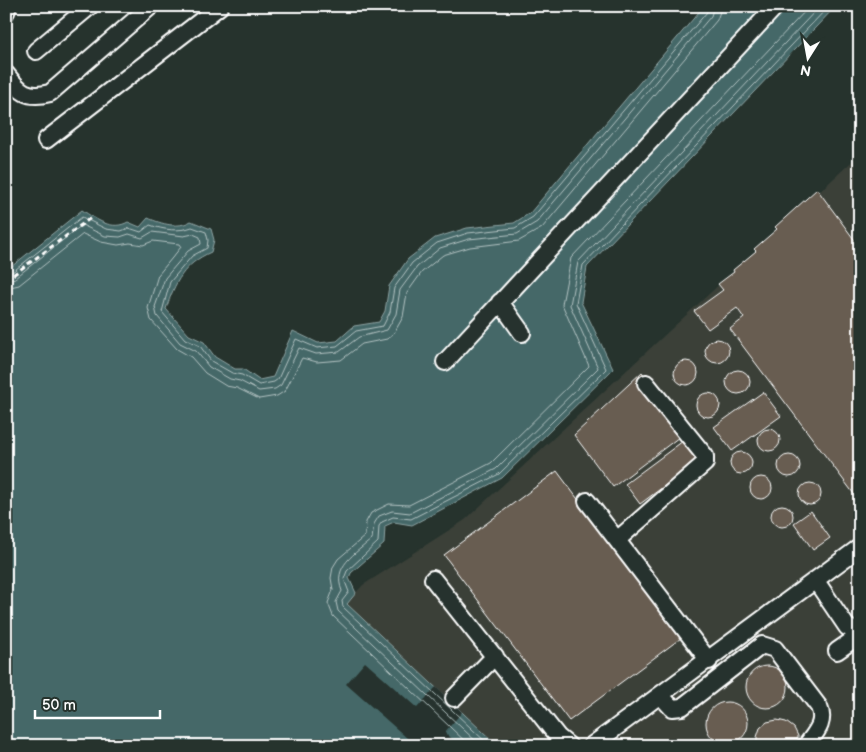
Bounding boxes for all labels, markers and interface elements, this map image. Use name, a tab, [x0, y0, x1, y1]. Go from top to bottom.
north arrow	[784, 32, 834, 82]
text: N	[799, 61, 812, 80]
scale bar	[35, 687, 160, 719]
text: 50 m	[42, 696, 76, 715]

